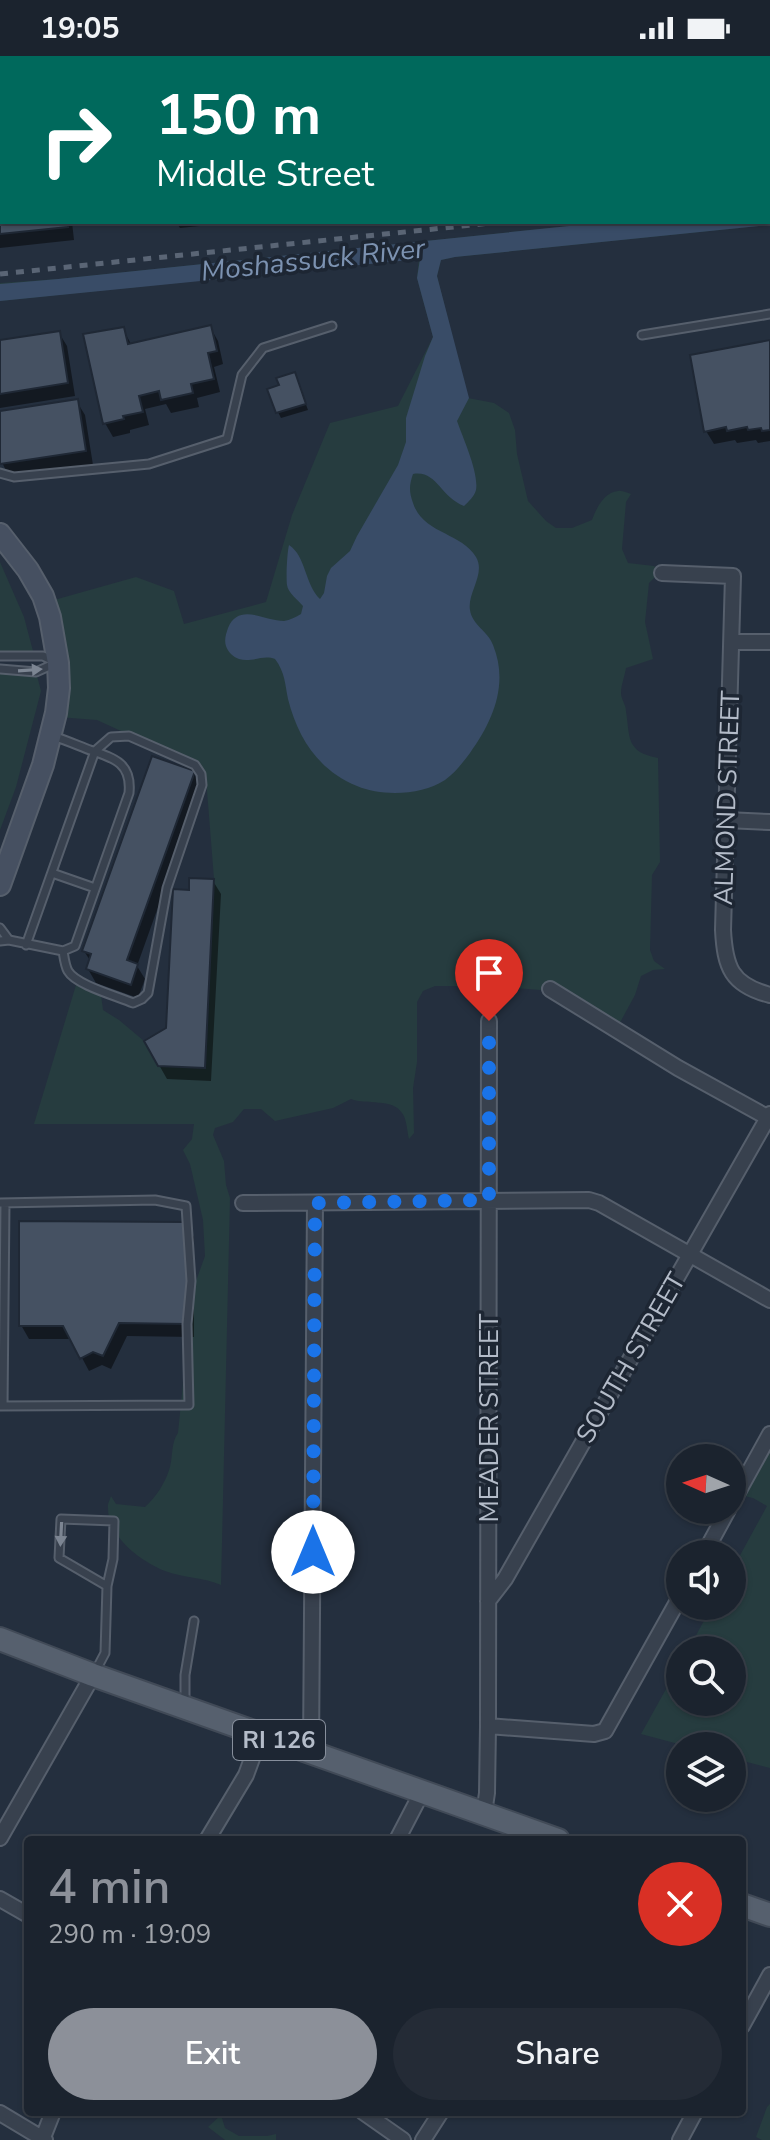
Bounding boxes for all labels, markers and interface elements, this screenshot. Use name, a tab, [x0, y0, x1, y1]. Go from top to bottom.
text: 19:05	[40, 8, 119, 49]
text: 150 m	[156, 77, 321, 154]
icon: right	[24, 88, 128, 192]
text: Middle Street	[156, 150, 374, 199]
water label: Moshassuck River	[199, 229, 428, 291]
one-way arrow	[17, 663, 43, 676]
street label: ALMOND STREET	[706, 690, 748, 906]
pin	[455, 939, 523, 1021]
icon: arrive	[467, 951, 511, 995]
street label: SOUTH STREET	[568, 1266, 694, 1450]
street label: MEADER STREET	[472, 1313, 507, 1522]
north arrow	[666, 1444, 746, 1524]
map controls	[666, 1444, 746, 1812]
position arrow	[271, 1510, 355, 1594]
one-way arrow	[54, 1522, 67, 1547]
button: sound	[666, 1540, 746, 1620]
button: search	[666, 1636, 746, 1716]
road number: RI 126	[233, 1720, 325, 1760]
button: layers	[666, 1732, 746, 1812]
text: 4 min	[48, 1854, 170, 1920]
button: close	[638, 1862, 722, 1946]
text: 290 m · 19:09	[48, 1917, 211, 1952]
button: Exit	[48, 2008, 377, 2100]
button: Share	[393, 2008, 722, 2100]

